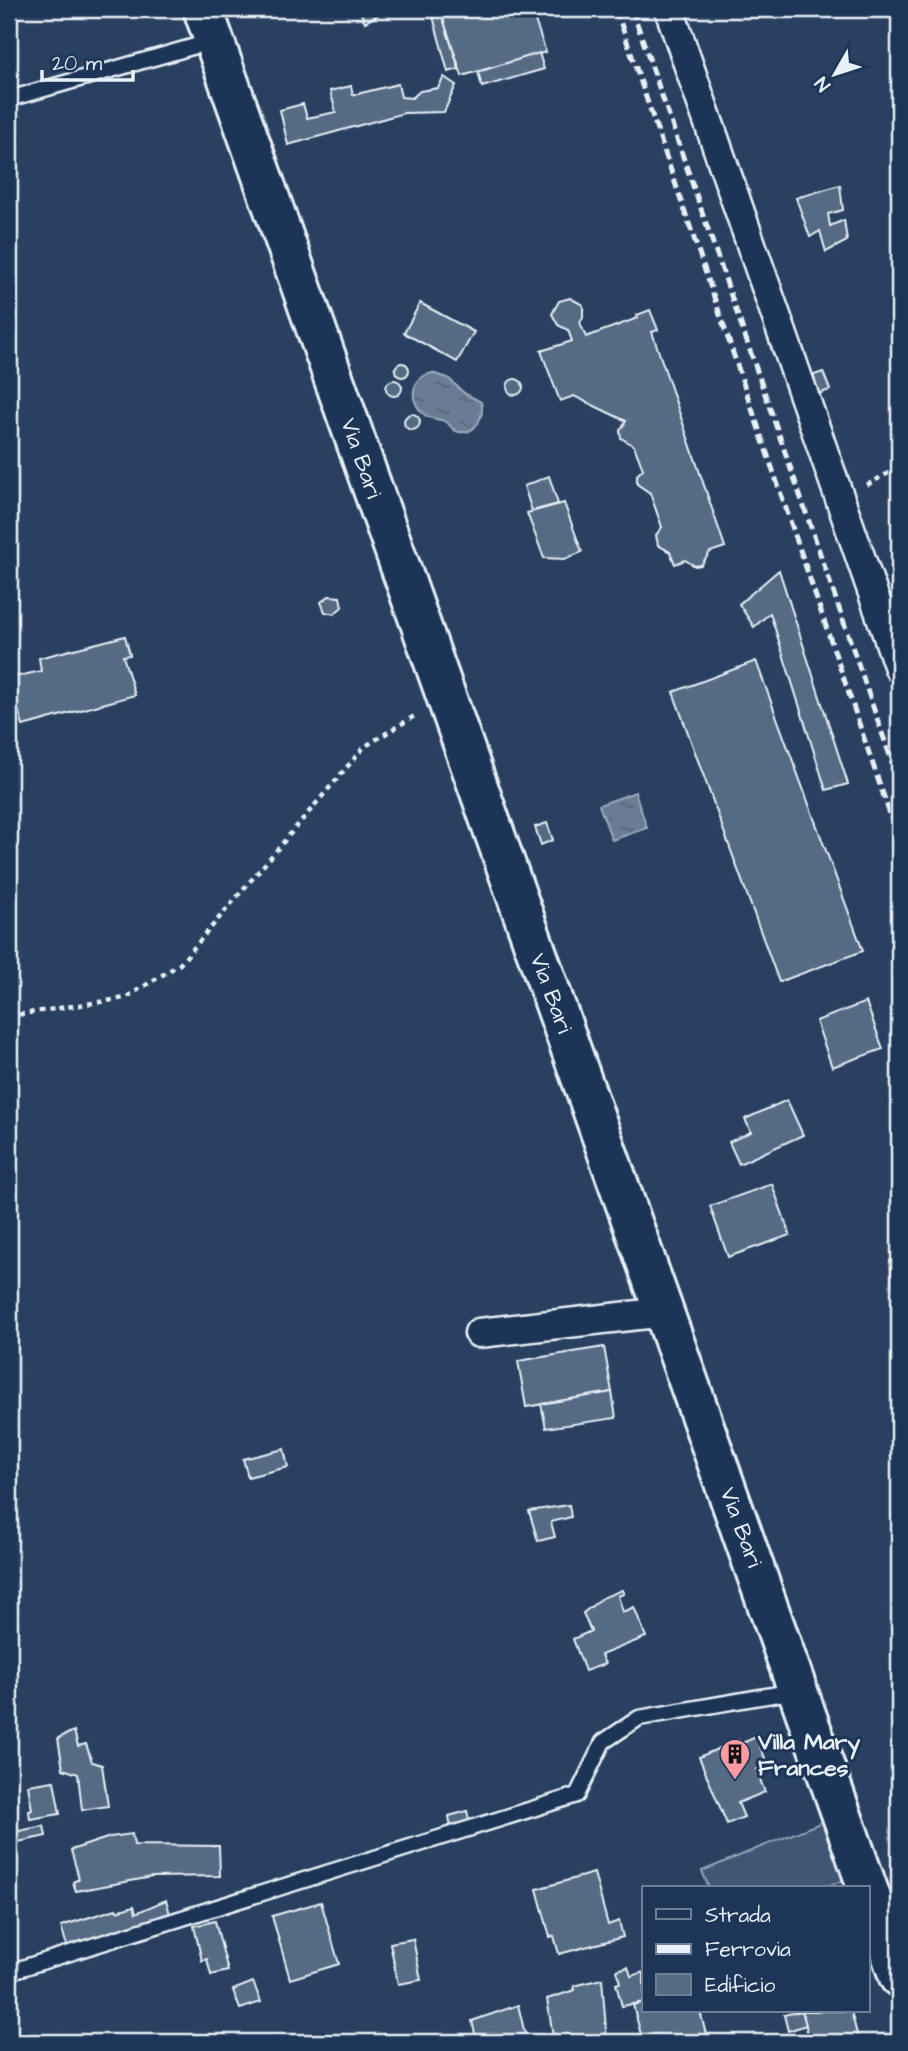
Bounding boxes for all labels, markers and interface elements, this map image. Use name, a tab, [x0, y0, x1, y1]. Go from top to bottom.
scale bar	[42, 38, 133, 82]
north arrow	[800, 38, 870, 108]
text: 20 m	[52, 49, 103, 78]
text: N	[809, 71, 837, 97]
street label: Via Bari	[332, 414, 390, 503]
street label: Via Bari	[522, 949, 580, 1038]
street label: Via Bari	[712, 1483, 770, 1572]
place label: Villa Mary Frances	[757, 1726, 860, 1784]
building icon: Villa Mary Frances	[718, 1737, 752, 1781]
legend	[642, 1886, 870, 2012]
text: Strada	[705, 1901, 771, 1930]
text: Ferrovia	[705, 1935, 791, 1964]
text: Edificio	[705, 1971, 775, 2000]

